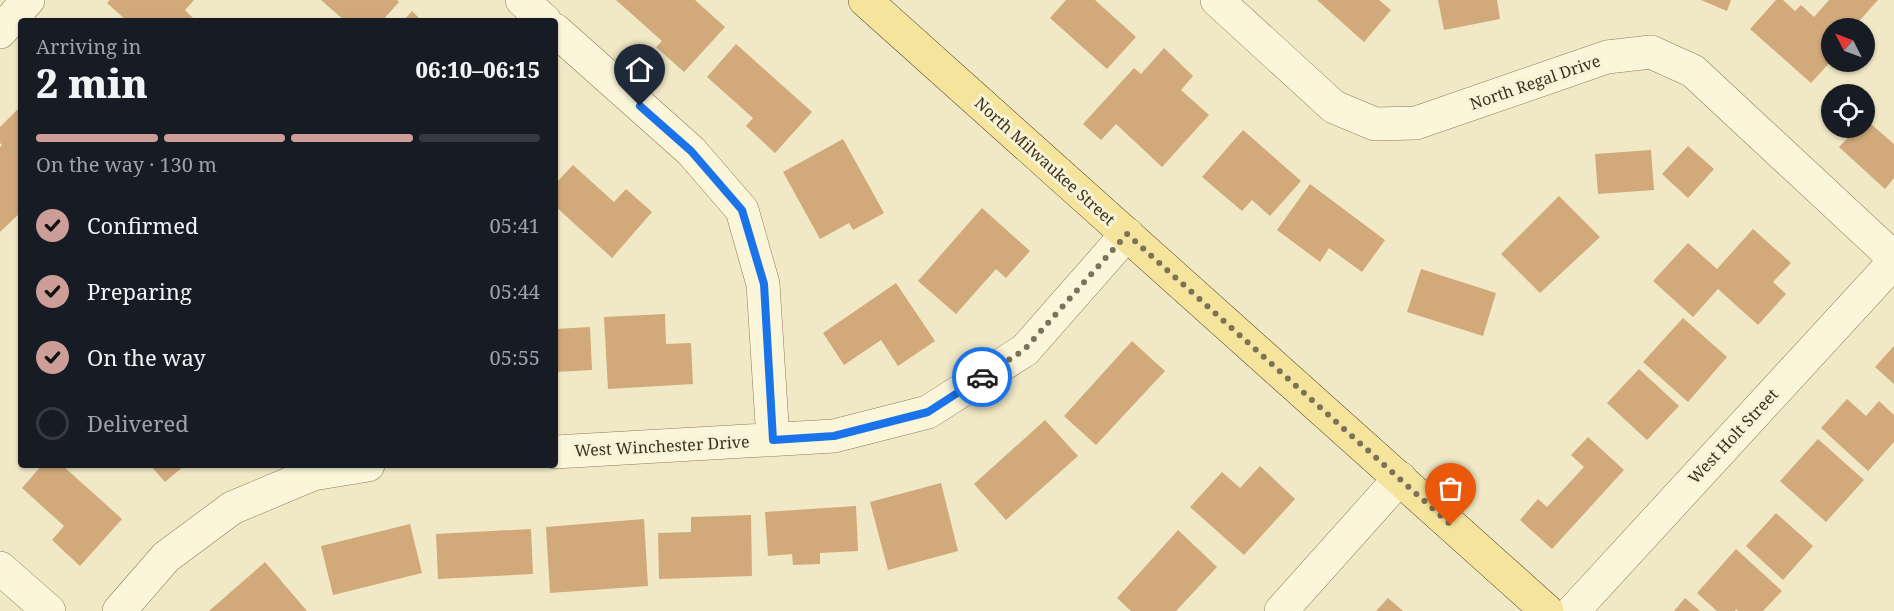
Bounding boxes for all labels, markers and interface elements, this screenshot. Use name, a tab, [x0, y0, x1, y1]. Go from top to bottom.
north arrow	[1821, 18, 1875, 72]
map controls	[1821, 18, 1875, 138]
text: Arriving in	[36, 33, 141, 60]
pin	[614, 44, 665, 106]
street label: North Regal Drive	[1467, 49, 1603, 115]
icon: home	[623, 53, 656, 86]
text: 06:10–06:15	[416, 54, 540, 84]
text: 2 min	[36, 56, 148, 109]
button: locate	[1821, 84, 1875, 138]
street label: North Milwaukee Street	[970, 92, 1120, 230]
text: On the way · 130 m	[36, 151, 217, 178]
icon: check	[36, 209, 69, 242]
text: Confirmed	[87, 210, 198, 240]
text: 05:41	[490, 212, 540, 239]
icon: check	[36, 275, 69, 308]
text: Preparing	[87, 276, 192, 306]
text: 05:44	[490, 278, 540, 305]
icon: check	[36, 341, 69, 374]
text: On the way	[87, 342, 206, 372]
text: 05:55	[490, 344, 540, 371]
courier	[952, 347, 1012, 407]
icon: car	[966, 361, 999, 394]
street label: West Holt Street	[1683, 383, 1783, 488]
text: Delivered	[87, 408, 189, 438]
street label: West Winchester Drive	[574, 430, 750, 462]
pin	[1425, 463, 1476, 525]
icon: bag	[1434, 472, 1467, 505]

